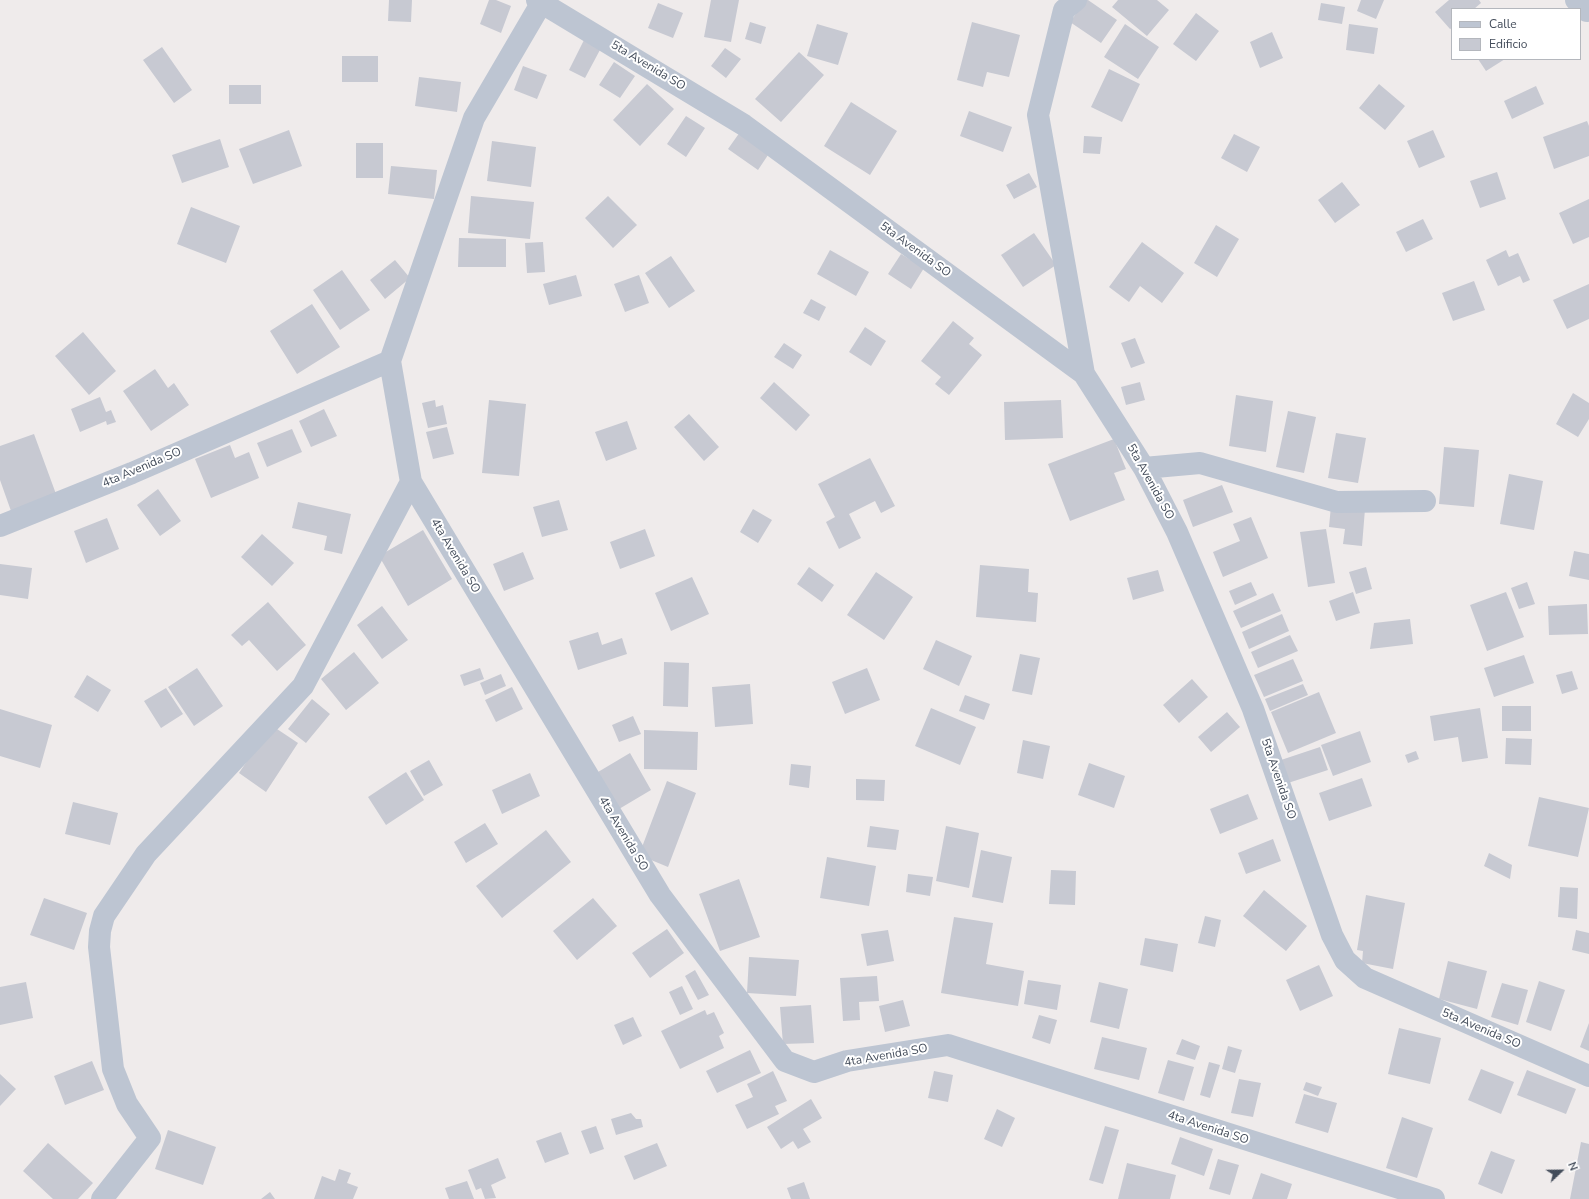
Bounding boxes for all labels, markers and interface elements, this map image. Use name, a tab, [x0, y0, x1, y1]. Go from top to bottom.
legend	[1451, 8, 1581, 60]
text: Calle	[1489, 16, 1517, 32]
text: Edificio	[1489, 36, 1527, 52]
street label: 5ta Avenida SO	[608, 38, 688, 94]
street label: 5ta Avenida SO	[877, 219, 953, 281]
street label: 5ta Avenida SO	[1123, 442, 1177, 522]
street label: 4ta Avenida SO	[100, 445, 184, 491]
street label: 4ta Avenida SO	[427, 516, 483, 596]
street label: 5ta Avenida SO	[1257, 737, 1299, 821]
street label: 4ta Avenida SO	[595, 794, 651, 874]
street label: 5ta Avenida SO	[1439, 1006, 1523, 1052]
street label: 4ta Avenida SO	[843, 1042, 929, 1070]
street label: 4ta Avenida SO	[1166, 1108, 1250, 1148]
north arrow	[1541, 1151, 1581, 1191]
text: N	[1564, 1160, 1581, 1173]

